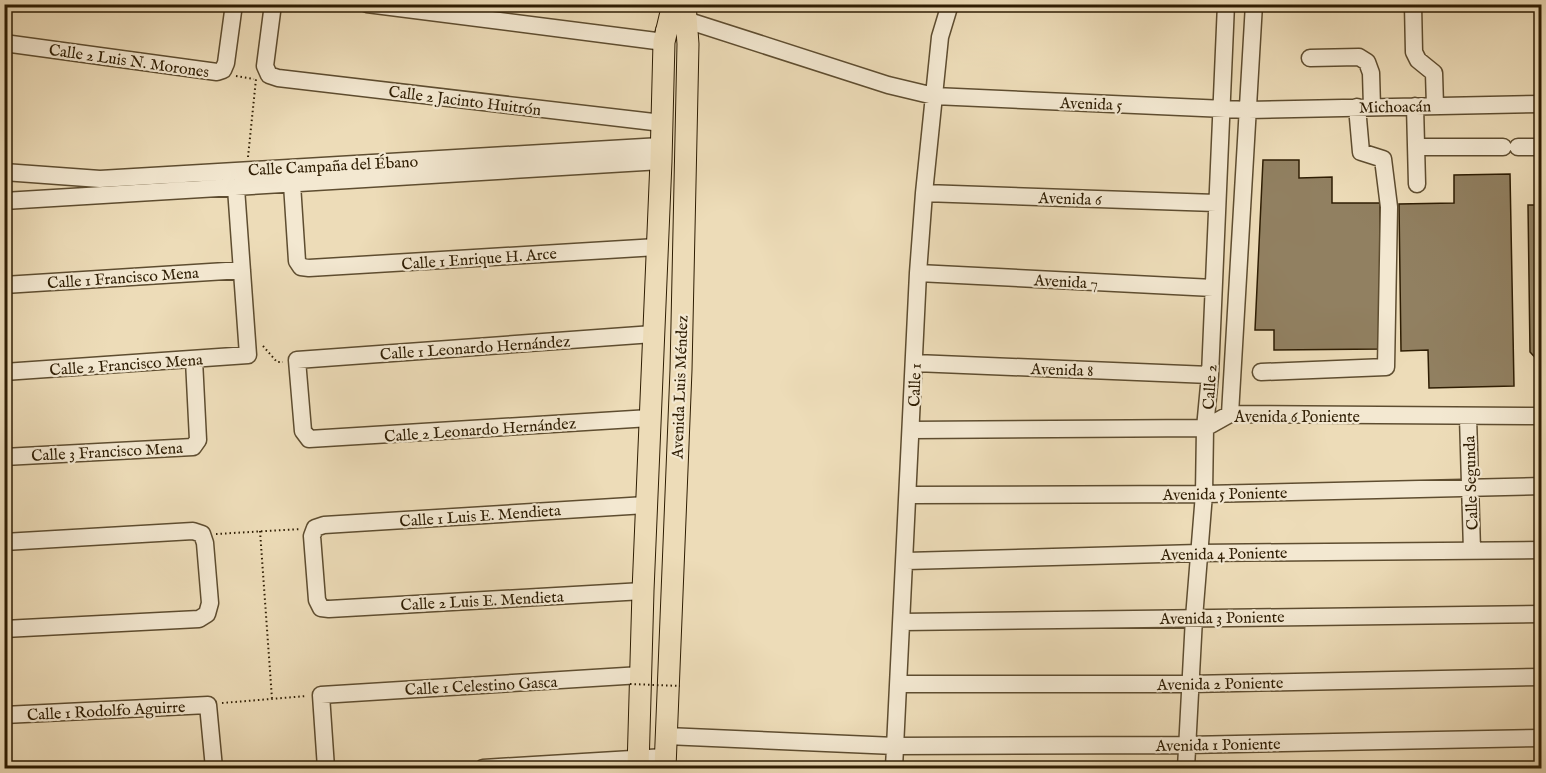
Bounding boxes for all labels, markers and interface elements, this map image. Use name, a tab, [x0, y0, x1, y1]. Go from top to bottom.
street label: Calle 2 Luis N. Morones	[47, 41, 211, 83]
street label: Calle 2 Jacinto Huitrón	[387, 83, 543, 121]
street label: Avenida 5	[1058, 94, 1123, 116]
street label: Michoacán	[1359, 97, 1432, 119]
street label: Calle Campaña del Ébano	[247, 151, 419, 181]
street label: Avenida 6	[1037, 189, 1102, 211]
street label: Calle 1 Enrique H. Arce	[401, 245, 557, 275]
street label: Calle 1 Francisco Mena	[47, 264, 200, 294]
street label: Avenida 7	[1032, 271, 1098, 295]
street label: Avenida Luis Méndez	[668, 315, 693, 460]
street label: Calle 1 Leonardo Hernández	[379, 332, 571, 366]
street label: Calle 2 Francisco Mena	[49, 351, 204, 381]
street label: Avenida 8	[1029, 360, 1094, 382]
street label: Calle 1	[905, 363, 927, 407]
street label: Calle 2	[1199, 364, 1223, 410]
street label: Avenida 6 Poniente	[1233, 408, 1360, 428]
street label: Calle 2 Leonardo Hernández	[384, 414, 577, 448]
street label: Calle Segunda	[1460, 435, 1484, 530]
street label: Calle 3 Francisco Mena	[31, 439, 184, 467]
street label: Avenida 5 Poniente	[1162, 484, 1288, 506]
street label: Calle 1 Luis E. Mendieta	[399, 501, 562, 533]
street label: Avenida 4 Poniente	[1159, 544, 1288, 566]
street label: Calle 2 Luis E. Mendieta	[400, 588, 564, 616]
street label: Avenida 3 Poniente	[1158, 608, 1285, 630]
street label: Calle 1 Celestino Gasca	[404, 673, 558, 701]
street label: Avenida 2 Poniente	[1156, 674, 1283, 696]
street label: Calle 1 Rodolfo Aguirre	[26, 698, 186, 726]
street label: Avenida 1 Poniente	[1154, 735, 1281, 757]

